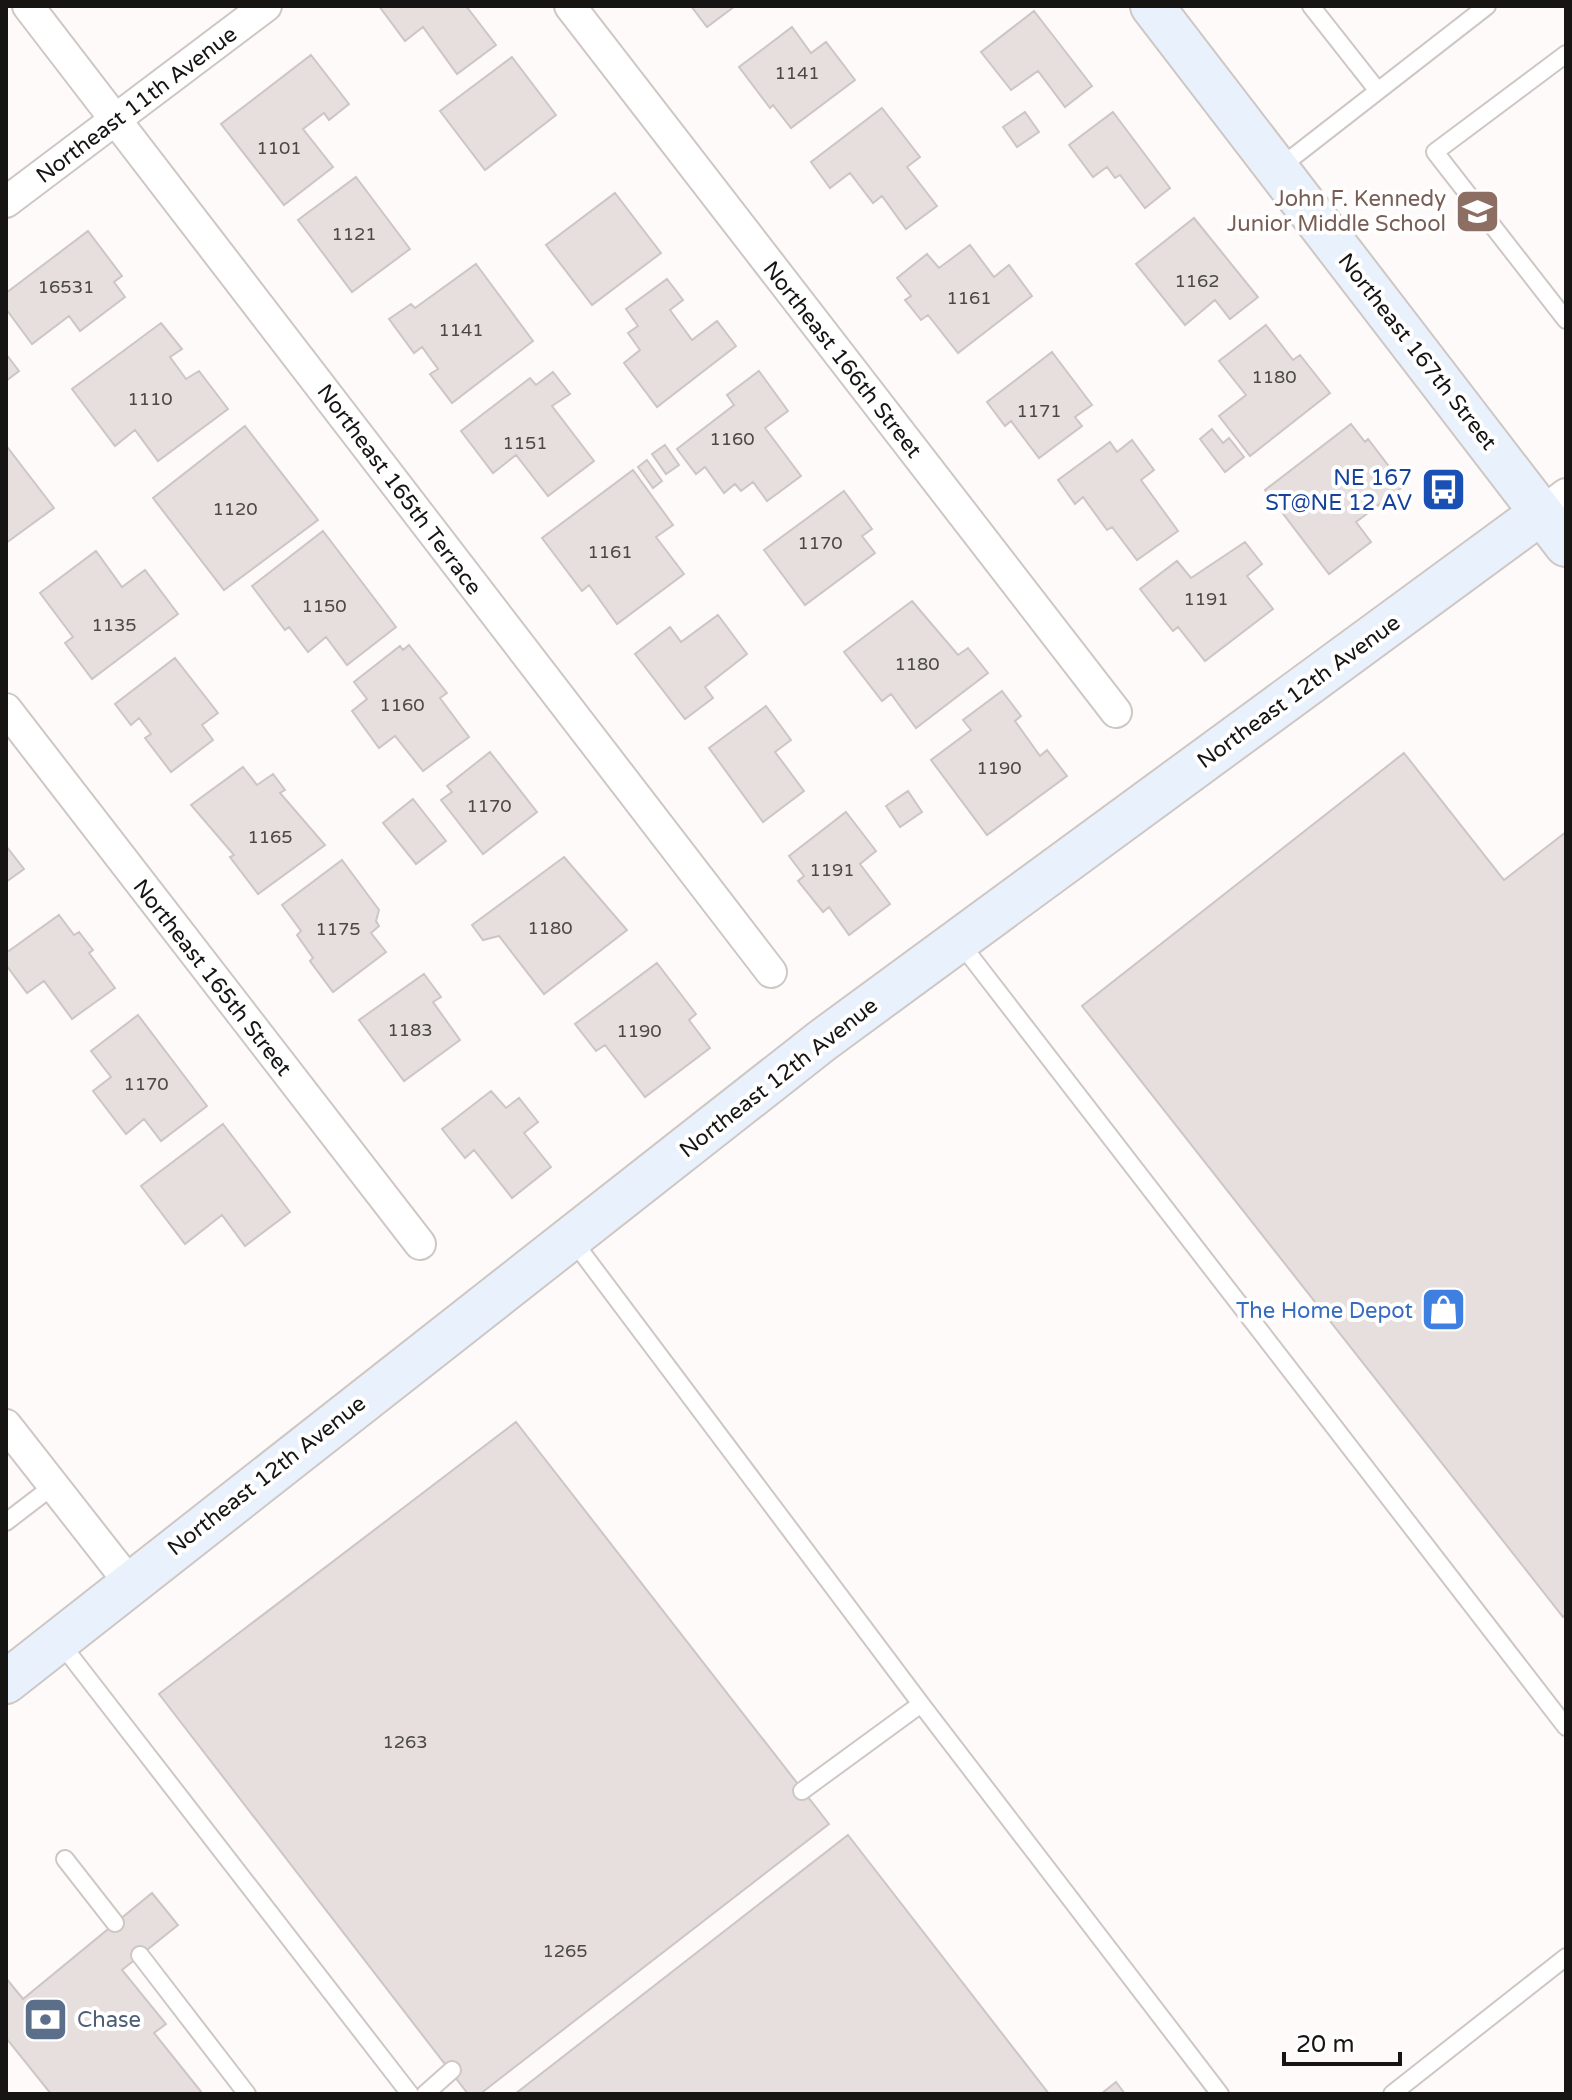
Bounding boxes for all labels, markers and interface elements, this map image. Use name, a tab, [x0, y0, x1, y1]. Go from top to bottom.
street label: Northeast 11th Avenue	[31, 21, 242, 189]
house number: 1141	[774, 62, 820, 84]
house number: 1101	[256, 137, 302, 159]
place label: John F. Kennedy Junior Middle School	[1227, 186, 1446, 237]
school or university icon: John F. Kennedy Junior Middle School	[1453, 187, 1501, 235]
house number: 1121	[331, 223, 377, 245]
street label: Northeast 167th Street	[1332, 248, 1502, 455]
street label: Northeast 166th Street	[757, 256, 927, 463]
house number: 1162	[1174, 270, 1220, 292]
house number: 16531	[38, 276, 94, 298]
house number: 1161	[946, 287, 992, 309]
house number: 1141	[438, 319, 484, 341]
house number: 1180	[1251, 366, 1297, 388]
street label: Northeast 165th Terrace	[311, 379, 487, 600]
house number: 1110	[127, 388, 173, 410]
house number: 1171	[1016, 400, 1062, 422]
house number: 1160	[709, 428, 755, 450]
house number: 1151	[502, 432, 548, 454]
place label: NE 167 ST@NE 12 AV	[1265, 465, 1412, 516]
bus stop icon: NE 167 ST@NE 12 AV	[1419, 466, 1467, 514]
house number: 1120	[212, 498, 258, 520]
house number: 1170	[797, 532, 843, 554]
house number: 1161	[587, 541, 633, 563]
house number: 1191	[1183, 588, 1229, 610]
house number: 1150	[301, 595, 347, 617]
street label: Northeast 12th Avenue	[1192, 609, 1405, 774]
house number: 1135	[91, 614, 137, 636]
house number: 1180	[894, 653, 940, 675]
house number: 1160	[379, 694, 425, 716]
house number: 1190	[976, 757, 1022, 779]
house number: 1170	[466, 795, 512, 817]
house number: 1165	[247, 826, 293, 848]
house number: 1191	[809, 859, 855, 881]
street label: Northeast 165th Street	[127, 874, 297, 1081]
house number: 1180	[527, 917, 573, 939]
house number: 1175	[315, 918, 361, 940]
street label: Northeast 12th Avenue	[674, 992, 883, 1163]
house number: 1183	[387, 1019, 433, 1041]
house number: 1190	[616, 1020, 662, 1042]
house number: 1170	[123, 1073, 169, 1095]
shop icon: The Home Depot	[1420, 1286, 1468, 1334]
place label: The Home Depot	[1236, 1298, 1413, 1324]
street label: Northeast 12th Avenue	[162, 1390, 371, 1561]
house number: 1263	[382, 1731, 428, 1753]
house number: 1265	[542, 1940, 588, 1962]
bank icon: Chase	[22, 1995, 70, 2043]
place label: Chase	[77, 2007, 141, 2033]
scale bar	[1284, 2016, 1400, 2066]
text: 20 m	[1296, 2030, 1354, 2059]

